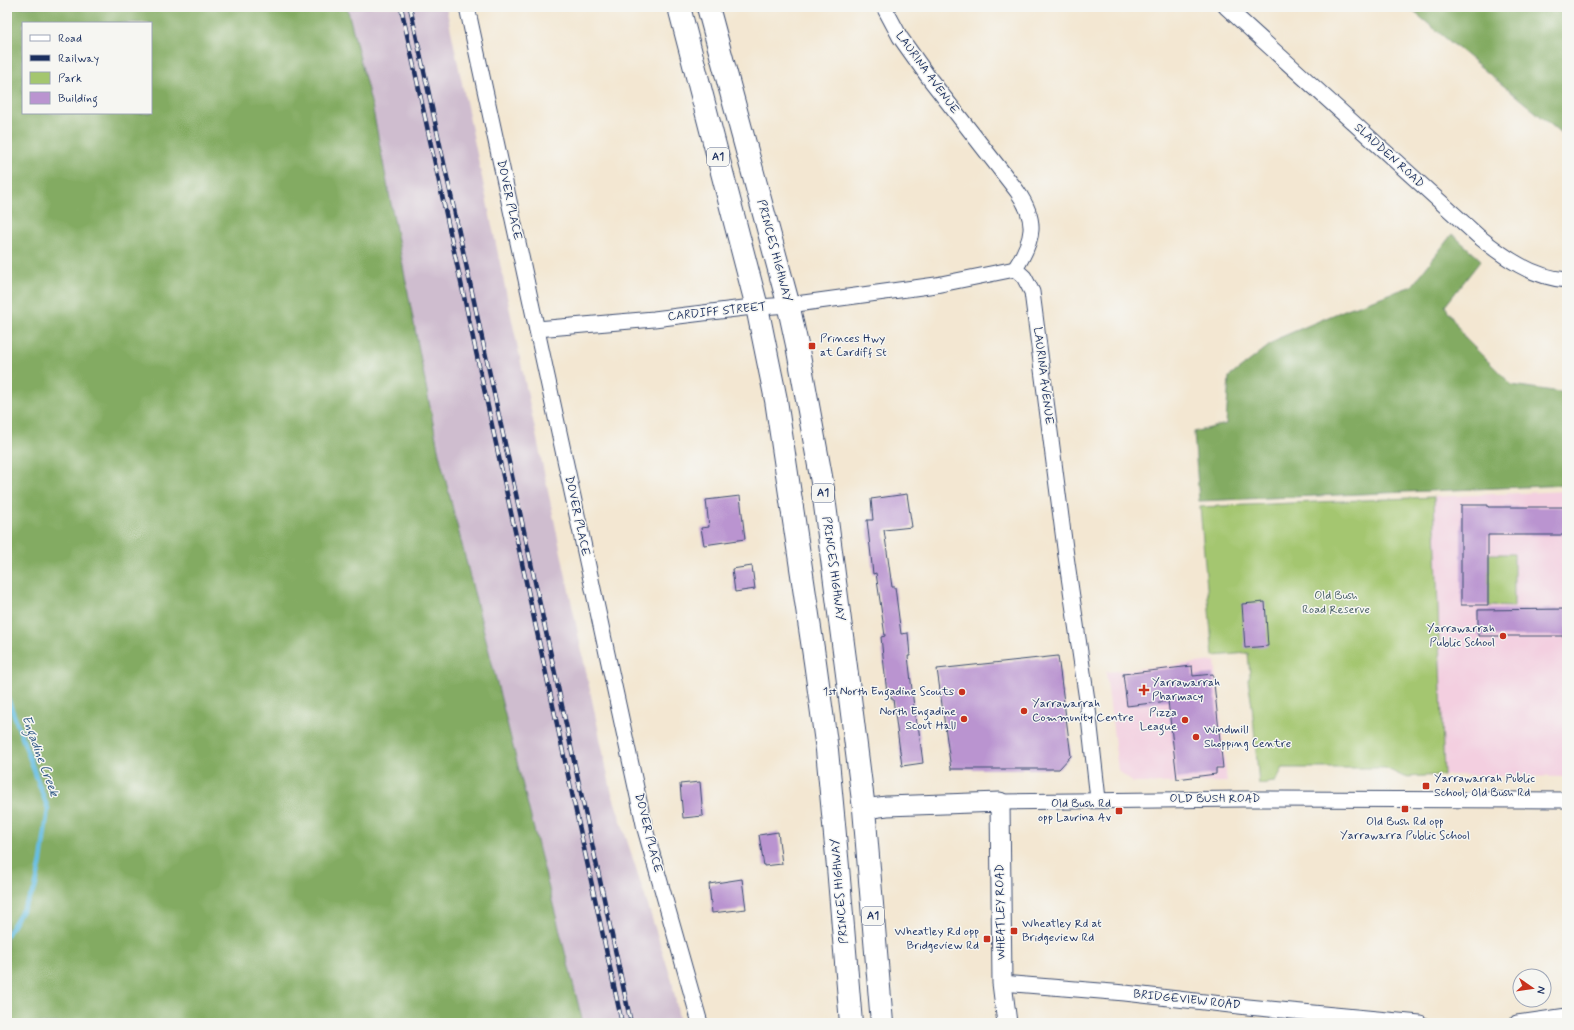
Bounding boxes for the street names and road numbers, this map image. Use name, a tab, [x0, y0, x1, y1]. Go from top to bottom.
street label: LAURINA AVENUE	[892, 28, 963, 118]
street label: SLADDEN ROAD	[1350, 120, 1428, 192]
road number: A1	[707, 148, 729, 166]
street label: DOVER PLACE	[493, 158, 525, 242]
street label: PRINCES HIGHWAY	[753, 198, 795, 304]
street label: CARDIFF STREET	[667, 299, 767, 325]
street label: LAURINA AVENUE	[1029, 326, 1057, 426]
street label: DOVER PLACE	[561, 474, 593, 558]
road number: A1	[812, 484, 834, 502]
street label: PRINCES HIGHWAY	[818, 516, 848, 623]
street label: OLD BUSH ROAD	[1170, 791, 1260, 807]
street label: DOVER PLACE	[630, 792, 666, 875]
street label: PRINCES HIGHWAY	[827, 837, 853, 944]
street label: WHEATLEY ROAD	[992, 864, 1010, 960]
road number: A1	[862, 907, 884, 925]
street label: BRIDGEVIEW ROAD	[1133, 986, 1242, 1014]

